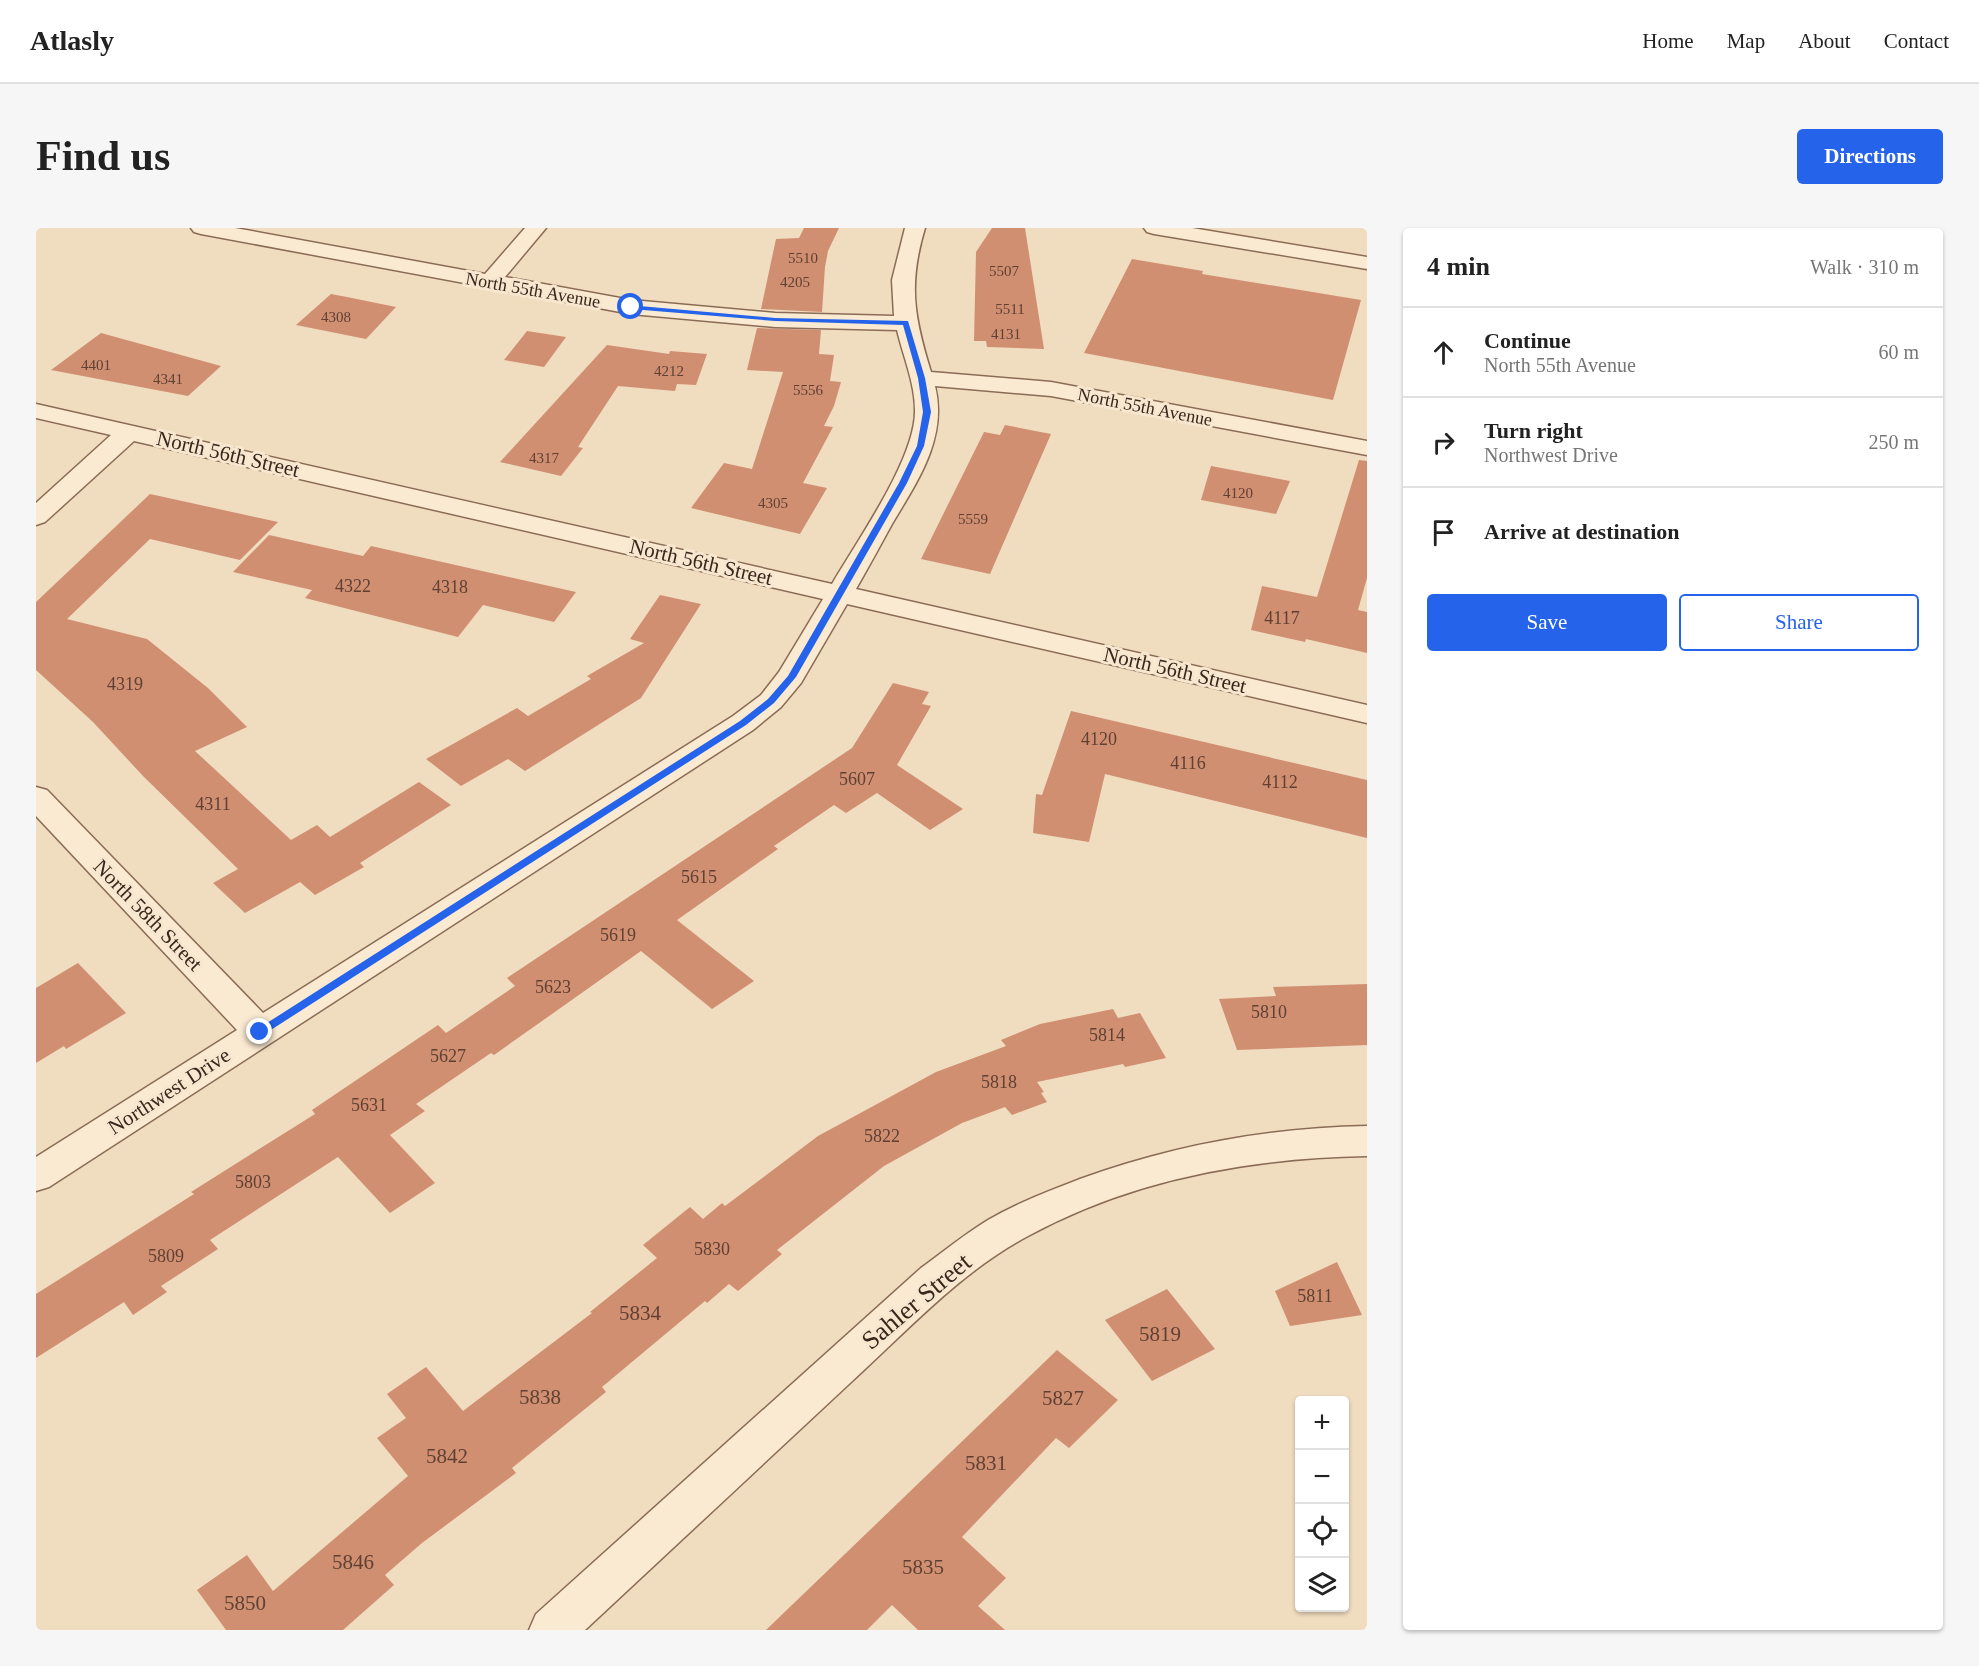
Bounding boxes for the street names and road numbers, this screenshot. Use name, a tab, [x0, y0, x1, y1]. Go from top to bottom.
street label: North 55th Avenue	[464, 268, 602, 312]
street label: North 55th Avenue	[1076, 384, 1214, 430]
street label: North 56th Street	[154, 426, 302, 482]
street label: North 56th Street	[627, 534, 775, 590]
street label: North 56th Street	[1101, 642, 1249, 698]
street label: North 58th Street	[89, 854, 207, 976]
street label: Northwest Drive	[104, 1043, 234, 1139]
street label: Sahler Street	[856, 1247, 977, 1355]

